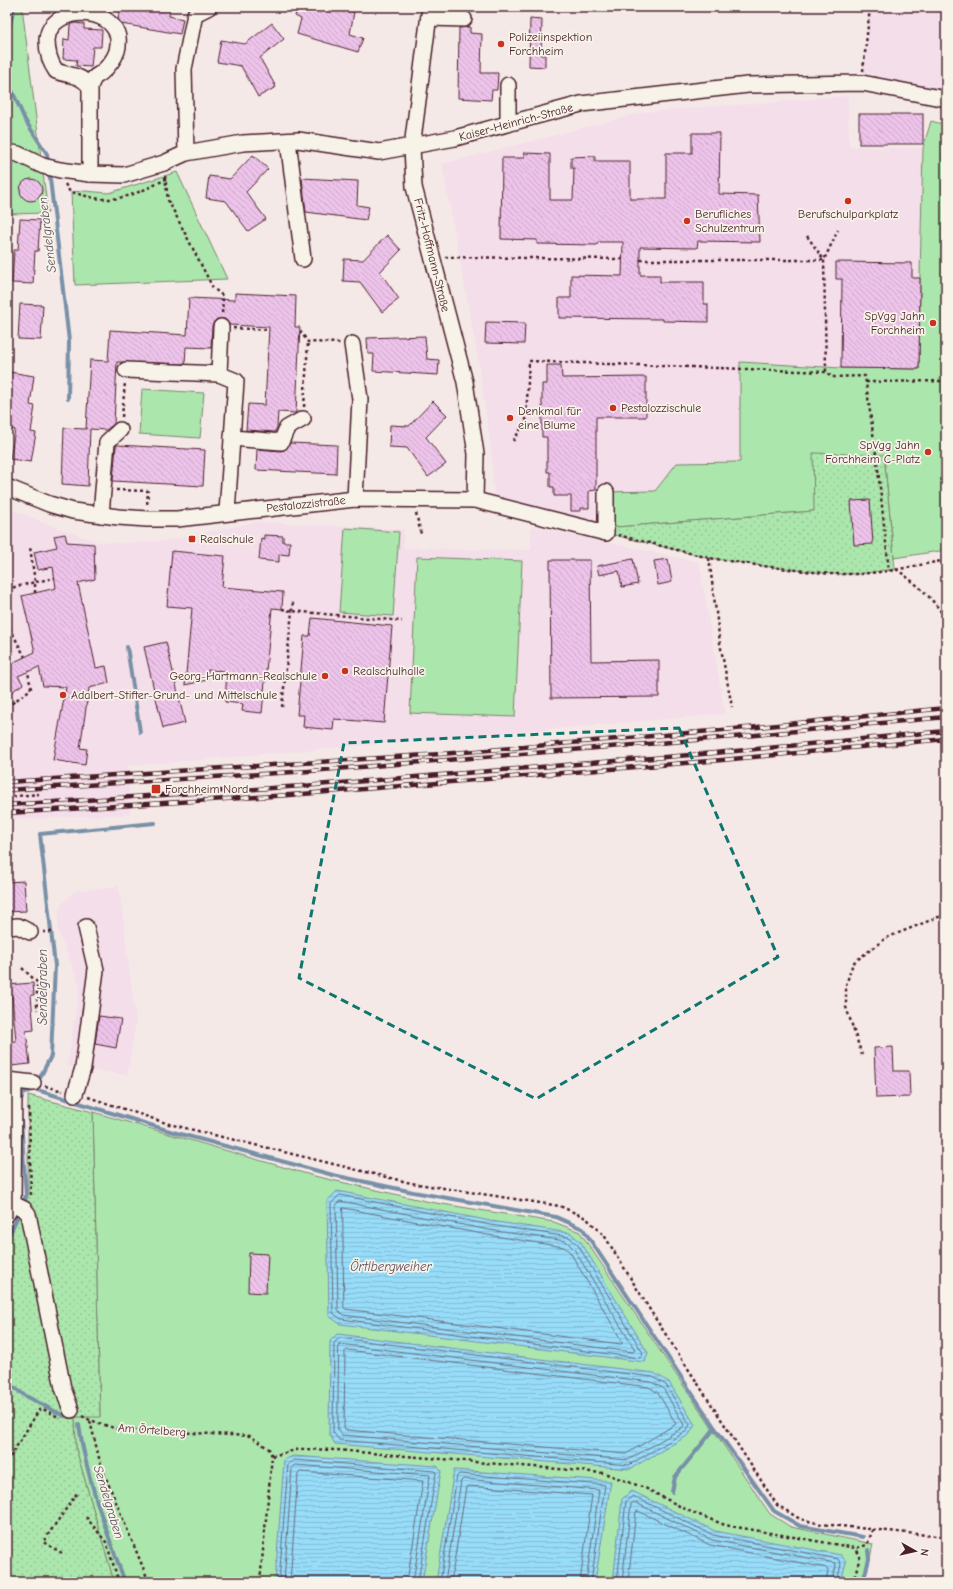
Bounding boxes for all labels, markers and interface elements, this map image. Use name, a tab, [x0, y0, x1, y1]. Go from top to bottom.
place label: Polizeiinspektion Forchheim	[509, 30, 592, 58]
marker: Polizeiinspektion Forchheim	[496, 39, 506, 49]
street label: Kaiser-Heinrich-Straße	[457, 100, 575, 144]
water label: Sendelgraben	[35, 196, 59, 274]
marker: Berufschulparkplatz	[843, 196, 853, 206]
street label: Fritz-Hoffmann-Straße	[411, 197, 453, 313]
place label: Berufliches Schulzentrum	[695, 207, 765, 235]
place label: Berufschulparkplatz	[798, 207, 899, 221]
marker: Berufliches Schulzentrum	[682, 216, 692, 226]
place label: SpVgg Jahn Forchheim	[865, 309, 925, 337]
marker: SpVgg Jahn Forchheim	[928, 318, 938, 328]
place label: Pestalozzischule	[621, 401, 701, 415]
marker: Pestalozzischule	[608, 403, 618, 413]
place label: Denkmal für eine Blume	[518, 404, 581, 432]
marker: Denkmal für eine Blume	[505, 413, 515, 423]
place label: SpVgg Jahn Forchheim C-Platz	[825, 438, 921, 466]
marker: SpVgg Jahn Forchheim C-Platz	[923, 447, 933, 457]
street label: Pestalozzistraße	[266, 493, 346, 515]
place label: Realschule	[200, 532, 254, 546]
marker: Realschule	[187, 534, 197, 544]
place label: Realschulhalle	[353, 664, 425, 678]
marker: Realschulhalle	[340, 666, 350, 676]
place label: Georg-Hartmann-Realschule	[169, 669, 317, 683]
marker: Georg-Hartmann-Realschule	[320, 671, 330, 681]
place label: Adalbert-Stifter-Grund- und Mittelschule	[71, 688, 277, 702]
marker: Adalbert-Stifter-Grund- und Mittelschule	[58, 690, 68, 700]
place label: Forchheim Nord	[165, 782, 248, 796]
marker: Forchheim Nord	[150, 783, 162, 795]
water label: Sendelgraben	[35, 949, 50, 1025]
water label: Örtlbergweiher	[350, 1258, 432, 1274]
street label: Am Örtelberg	[117, 1421, 187, 1439]
water label: Sendelgraben	[91, 1463, 127, 1541]
north arrow	[895, 1531, 935, 1571]
text: N	[917, 1548, 931, 1557]

